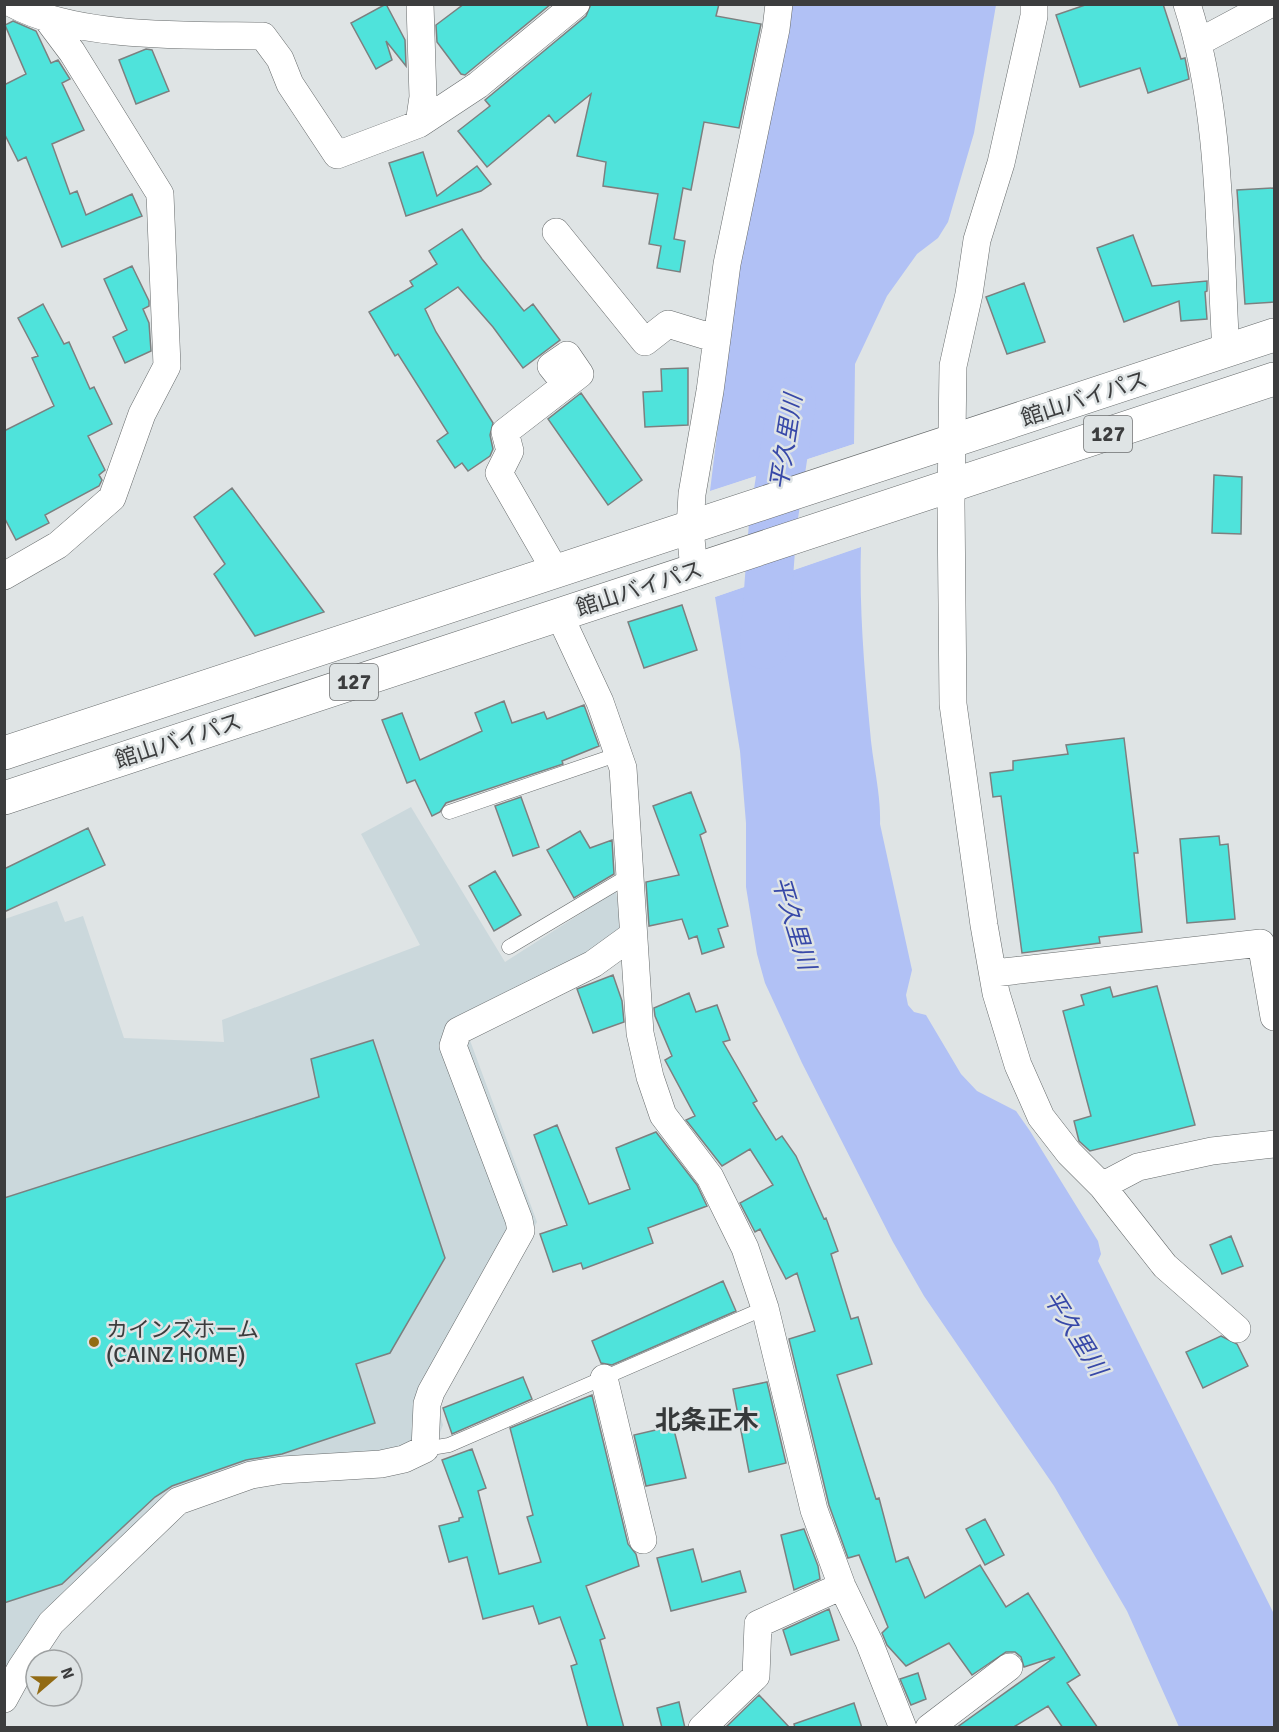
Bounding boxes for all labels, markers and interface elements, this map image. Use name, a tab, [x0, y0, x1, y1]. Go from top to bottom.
street label: 館山バイパス	[1017, 365, 1151, 432]
water label: 平久里川	[764, 389, 809, 492]
road number: 127	[1084, 416, 1132, 452]
street label: 館山バイパス	[572, 555, 706, 622]
road number: 127	[330, 664, 378, 700]
street label: 館山バイパス	[111, 707, 245, 774]
water label: 平久里川	[766, 873, 823, 976]
water label: 平久里川	[1037, 1284, 1115, 1384]
place label: カインズホーム (CAINZ HOME)	[106, 1316, 259, 1368]
marker: カインズホーム (CAINZ HOME)	[87, 1335, 101, 1349]
district label: 北条正木	[655, 1405, 759, 1437]
north arrow	[24, 1648, 84, 1708]
text: N	[56, 1665, 78, 1682]

